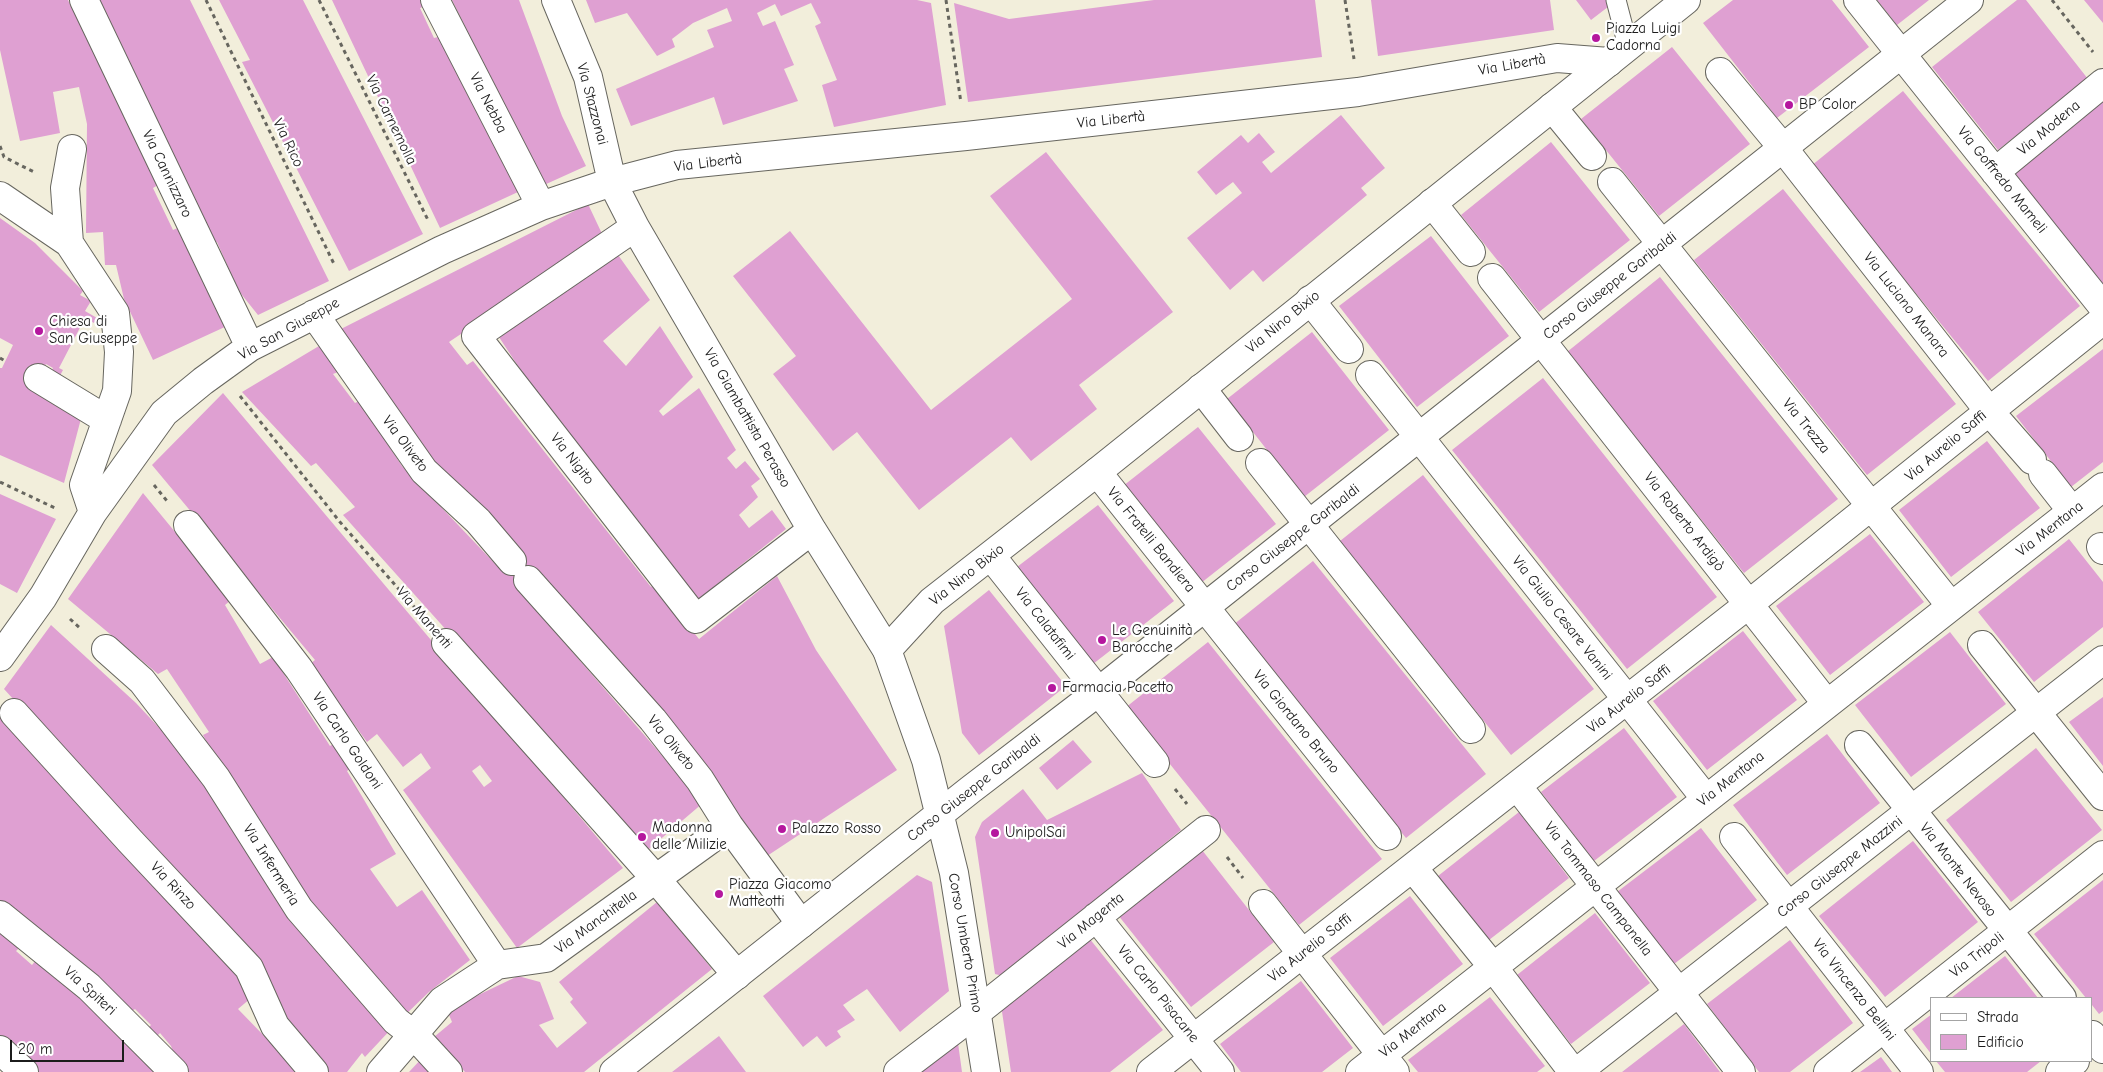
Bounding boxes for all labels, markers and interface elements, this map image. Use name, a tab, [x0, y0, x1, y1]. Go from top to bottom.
place label: Piazza Luigi Cadorna	[1606, 20, 1681, 55]
marker: Piazza Luigi Cadorna	[1590, 32, 1602, 44]
street label: Via Libertà	[1477, 50, 1547, 80]
street label: Via Stazzonai	[572, 61, 612, 147]
street label: Via Nebba	[465, 70, 511, 136]
street label: Via Carnemolla	[362, 72, 420, 168]
place label: BP Color	[1799, 96, 1856, 114]
street label: Via Modena	[2014, 97, 2084, 159]
marker: BP Color	[1783, 99, 1795, 111]
street label: Via Libertà	[1076, 107, 1146, 133]
street label: Via Rico	[269, 116, 307, 170]
street label: Via Goffredo Mameli	[1953, 123, 2051, 237]
street label: Via Cannizzaro	[138, 127, 196, 221]
street label: Via Libertà	[673, 150, 743, 176]
street label: Corso Giuseppe Garibaldi	[1540, 228, 1680, 344]
street label: Via Luciano Manara	[1859, 249, 1953, 361]
street label: Via Nino Bixio	[1242, 287, 1324, 357]
street label: Via San Giuseppe	[235, 294, 343, 364]
place label: Chiesa di San Giuseppe	[49, 313, 137, 348]
marker: Chiesa di San Giuseppe	[33, 325, 45, 337]
street label: Via Giambattista Perasso	[700, 345, 794, 491]
street label: Via Trezza	[1778, 395, 1834, 457]
street label: Via Aurelio Saffi	[1901, 407, 1991, 485]
street label: Via Oliveto	[378, 412, 432, 476]
street label: Via Nigito	[546, 430, 598, 488]
street label: Via Roberto Ardigò	[1640, 469, 1728, 575]
street label: Corso Giuseppe Garibaldi	[1223, 480, 1363, 596]
street label: Via Fratelli Bandiera	[1103, 484, 1199, 596]
street label: Via Mentana	[2013, 497, 2087, 561]
street label: Via Nino Bixio	[926, 540, 1008, 610]
street label: Via Giulio Cesare Vanini	[1508, 552, 1616, 684]
street label: Via Manenti	[392, 583, 456, 653]
street label: Via Calatafimi	[1011, 584, 1079, 664]
place label: Le Genuinità Barocche	[1112, 622, 1193, 657]
marker: Le Genuinità Barocche	[1096, 634, 1108, 646]
street label: Via Aurelio Saffi	[1584, 661, 1674, 737]
street label: Via Giordano Bruno	[1249, 667, 1343, 777]
place label: Farmacia Pacetto	[1062, 679, 1173, 697]
marker: Farmacia Pacetto	[1046, 682, 1058, 694]
street label: Via Carlo Goldoni	[308, 689, 386, 793]
street label: Via Oliveto	[643, 712, 699, 774]
street label: Corso Giuseppe Garibaldi	[904, 730, 1044, 846]
street label: Via Mentana	[1694, 747, 1768, 811]
street label: Corso Giuseppe Mazzini	[1774, 812, 1906, 922]
street label: Via Tommaso Campanella	[1540, 818, 1656, 960]
place label: Madonna delle Milizie	[652, 819, 727, 854]
street label: Via Monte Nevoso	[1916, 819, 2000, 921]
place label: Palazzo Rosso	[792, 820, 881, 838]
street label: Via Infermeria	[239, 821, 303, 909]
marker: Palazzo Rosso	[776, 823, 788, 835]
place label: UnipolSai	[1005, 824, 1066, 842]
marker: UnipolSai	[989, 827, 1001, 839]
marker: Madonna delle Milizie	[636, 831, 648, 843]
street label: Via Rinzo	[146, 858, 200, 914]
street label: Corso Umberto Primo	[944, 872, 986, 1014]
place label: Piazza Giacomo Matteotti	[729, 876, 831, 911]
street label: Via Manchitella	[551, 886, 641, 958]
marker: Piazza Giacomo Matteotti	[713, 888, 725, 900]
street label: Via Magenta	[1054, 889, 1128, 953]
street label: Via Aurelio Saffi	[1265, 910, 1355, 986]
street label: Via Tripoli	[1946, 928, 2008, 982]
street label: Via Vincenzo Bellini	[1809, 935, 1899, 1045]
street label: Via Carlo Pisacane	[1113, 942, 1203, 1046]
street label: Via Spiteri	[60, 963, 120, 1019]
legend	[1930, 997, 2093, 1062]
street label: Via Mentana	[1376, 998, 1450, 1062]
text: Strada	[1977, 1008, 2019, 1026]
scale bar	[12, 1030, 126, 1062]
text: Edificio	[1977, 1033, 2024, 1051]
text: 20 m	[18, 1040, 52, 1058]

